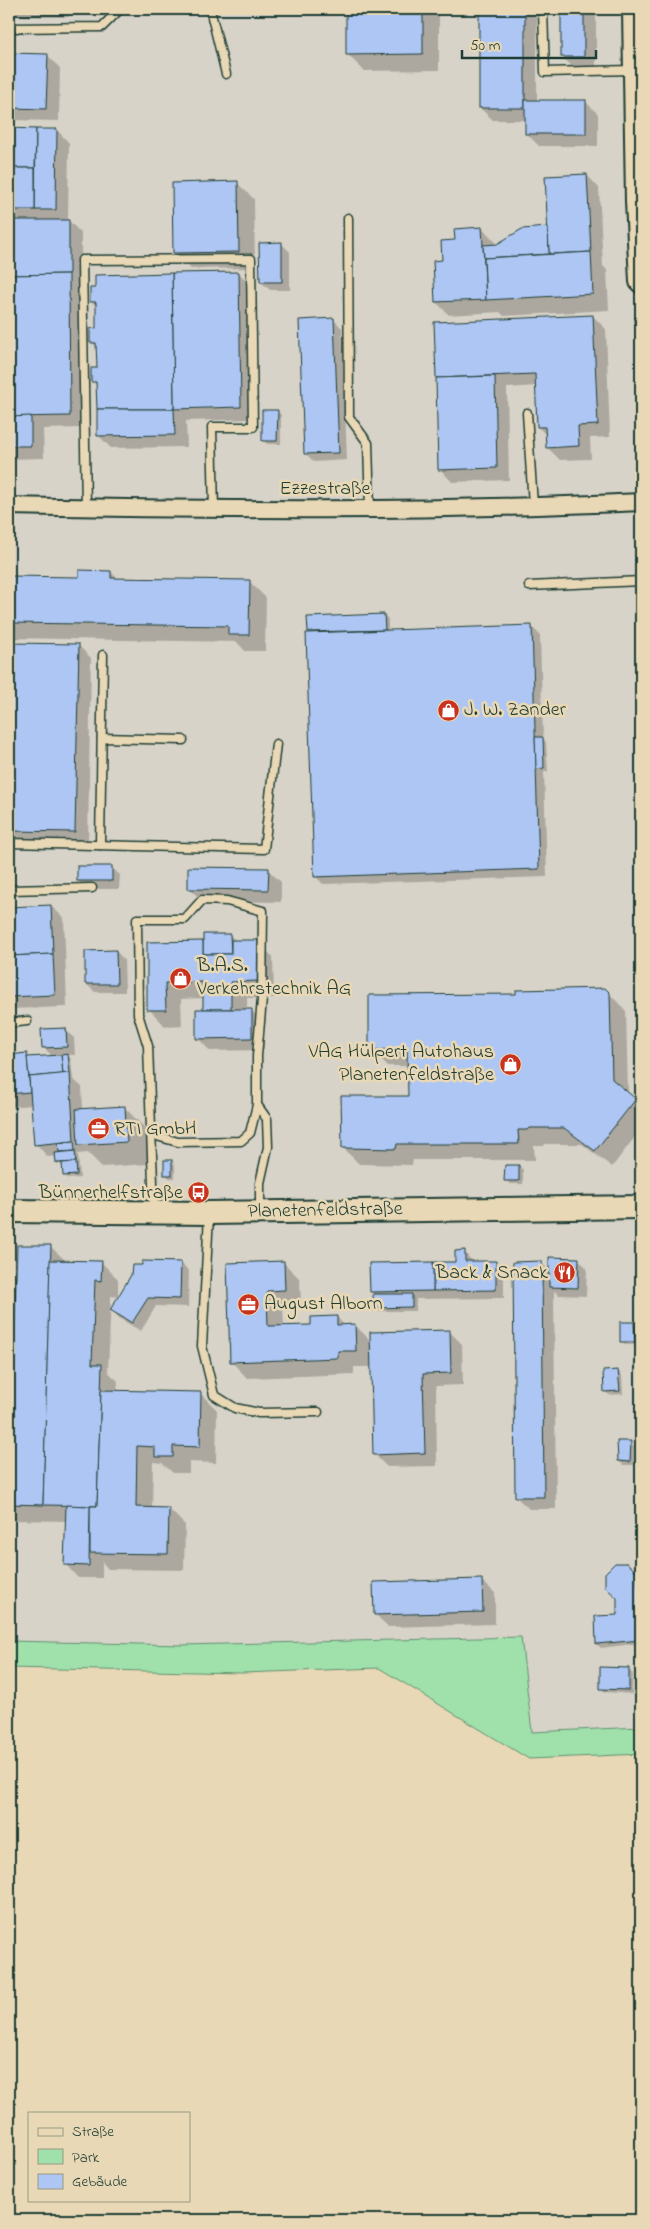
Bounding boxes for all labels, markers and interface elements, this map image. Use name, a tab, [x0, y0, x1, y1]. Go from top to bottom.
scale bar	[462, 28, 596, 60]
text: 50 m	[470, 35, 501, 57]
street label: Ezzestraße	[279, 475, 371, 504]
place label: J. W. Zander	[464, 696, 567, 725]
shop icon: J. W. Zander	[436, 698, 460, 722]
place label: B.A.S. Verkehrstechnik AG	[196, 952, 351, 1004]
shop icon: B.A.S. Verkehrstechnik AG	[169, 966, 193, 990]
place label: VAG Hülpert Autohaus Planetenfeldstraße	[308, 1038, 494, 1090]
shop icon: VAG Hülpert Autohaus Planetenfeldstraße	[498, 1052, 522, 1076]
place label: RTI GmbH	[114, 1115, 196, 1144]
office icon: RTI GmbH	[86, 1117, 110, 1141]
place label: Bünnerhelfstraße	[38, 1179, 183, 1208]
bus stop icon: Bünnerhelfstraße	[187, 1181, 211, 1205]
street label: Planetenfeldstraße	[247, 1195, 403, 1227]
place label: Back & Snack	[435, 1259, 548, 1288]
restaurant icon: Back & Snack	[552, 1261, 576, 1285]
place label: August Alborn	[264, 1290, 383, 1320]
office icon: August Alborn	[236, 1292, 260, 1316]
legend	[28, 2112, 190, 2202]
text: Straße	[72, 2121, 114, 2143]
text: Park	[72, 2147, 100, 2169]
text: Gebäude	[72, 2171, 128, 2193]

